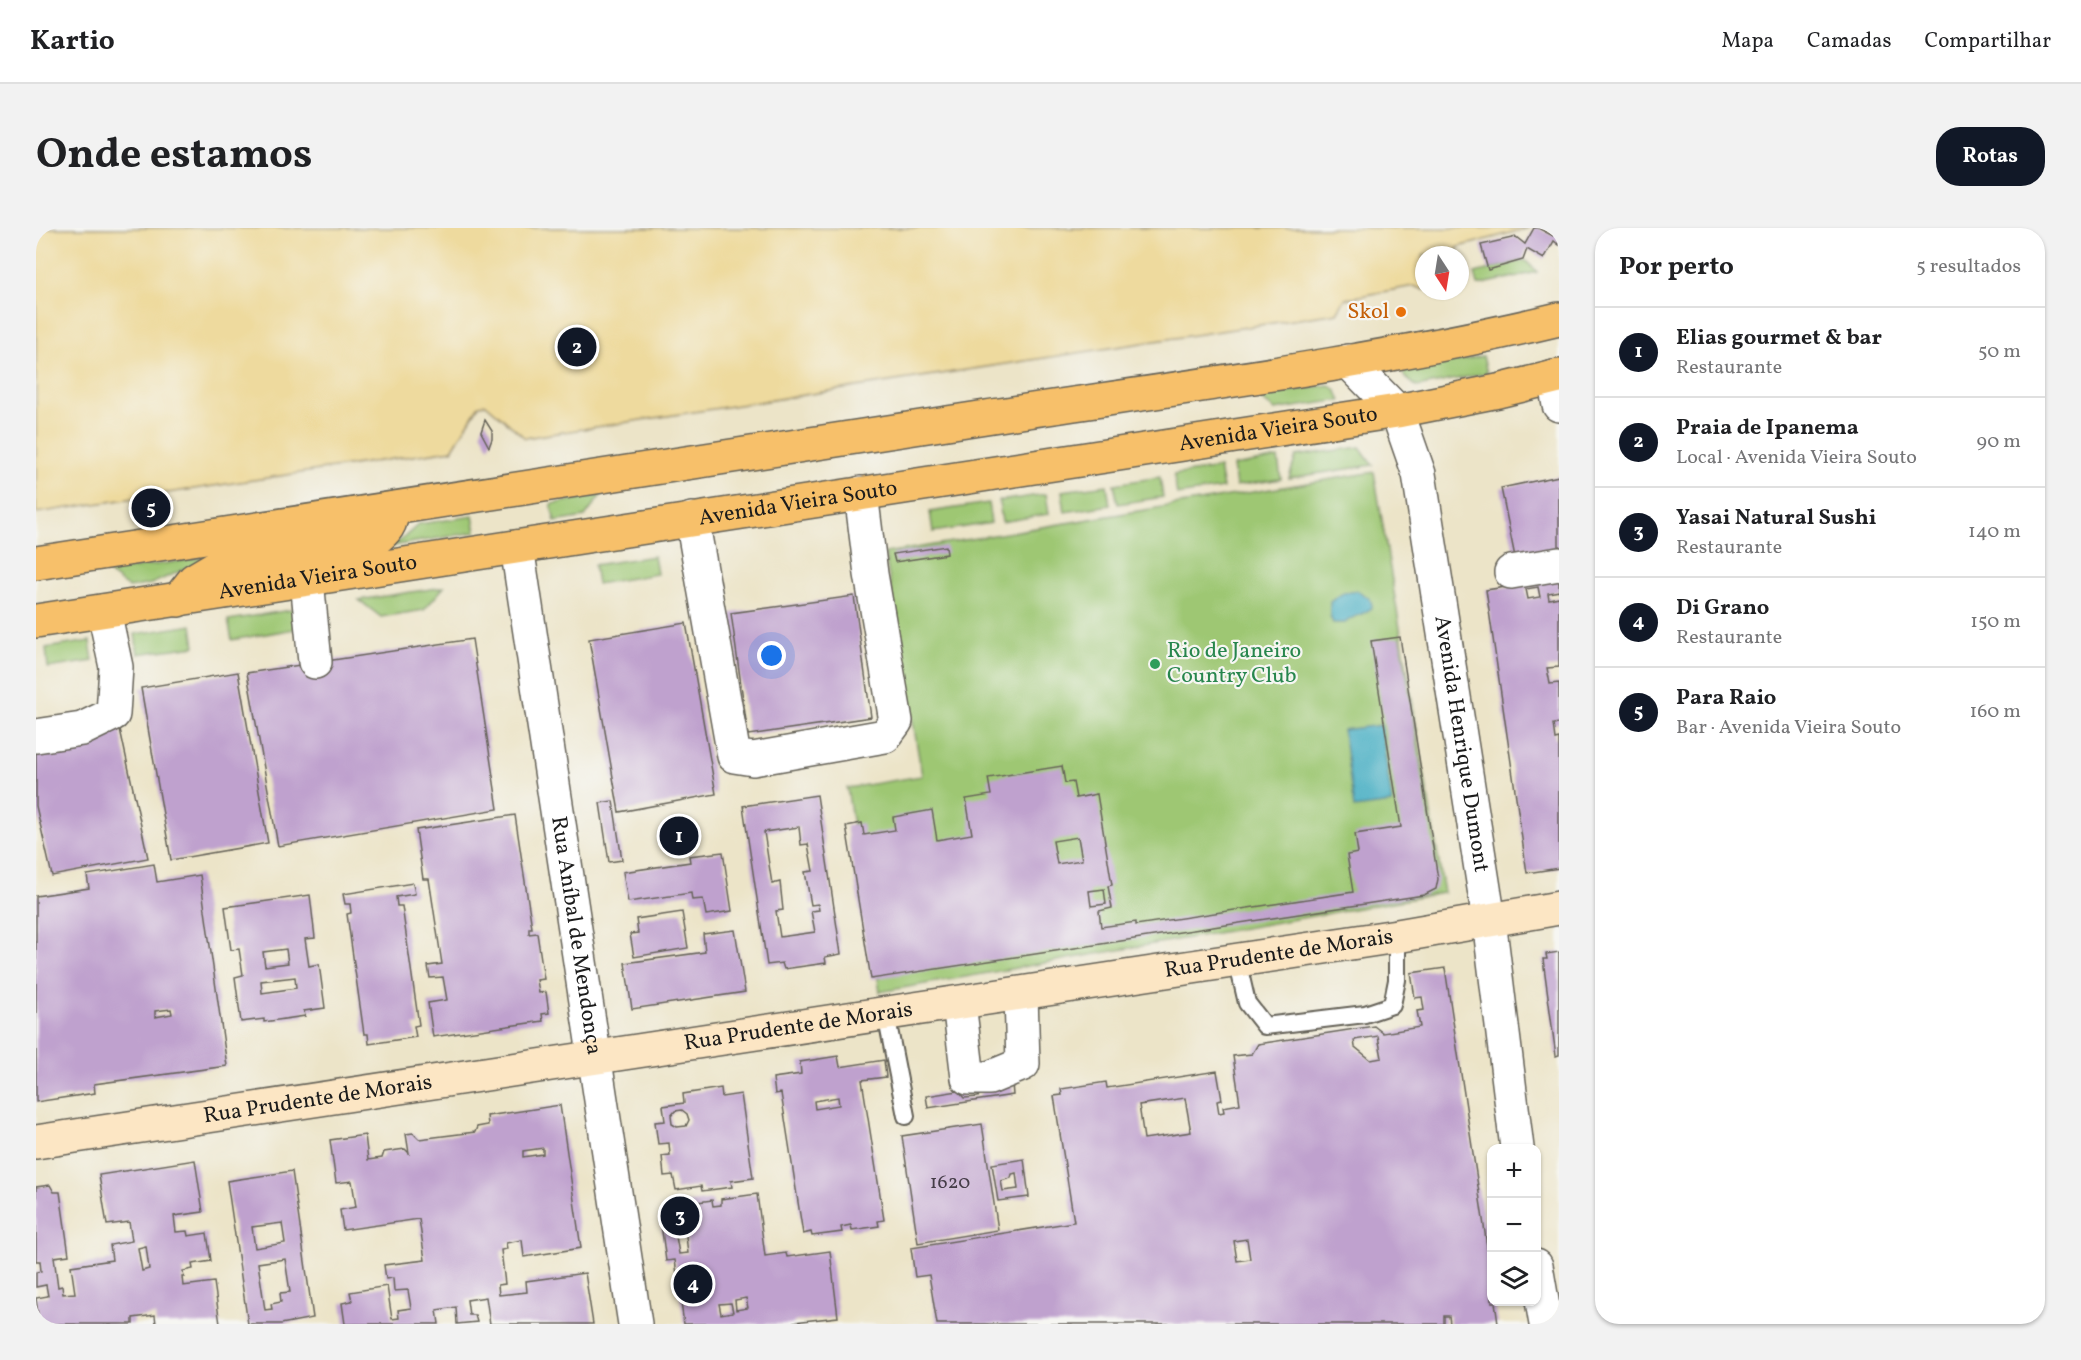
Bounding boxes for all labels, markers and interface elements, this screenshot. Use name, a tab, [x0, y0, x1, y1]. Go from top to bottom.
text: Kartio	[30, 22, 115, 61]
text: Mapa	[1721, 27, 1774, 56]
text: Camadas	[1807, 27, 1891, 56]
text: Compartilhar	[1924, 27, 2051, 56]
text: Onde estamos	[36, 127, 312, 186]
button: Rotas	[1936, 127, 2045, 186]
north arrow	[1415, 246, 1469, 300]
text: Por perto	[1619, 249, 1734, 285]
text: 5 resultados	[1916, 253, 2021, 281]
place label: Skol	[1347, 297, 1389, 328]
marker: Skol	[1394, 305, 1408, 319]
text: Elias gourmet & bar	[1676, 323, 1882, 354]
pin: 2	[558, 324, 596, 370]
text: 1	[1634, 338, 1643, 366]
text: 50 m	[1978, 338, 2021, 366]
text: Restaurante	[1676, 354, 1782, 382]
street label: Avenida Vieira Souto	[1177, 399, 1380, 460]
text: Praia de Ipanema	[1676, 413, 1859, 444]
text: 2	[1633, 428, 1644, 456]
text: 90 m	[1977, 428, 2021, 456]
text: Local · Avenida Vieira Souto	[1676, 444, 1917, 472]
street label: Avenida Vieira Souto	[696, 473, 900, 534]
pin: 5	[132, 486, 170, 530]
text: Yasai Natural Sushi	[1676, 503, 1877, 534]
text: 3	[1633, 518, 1644, 546]
text: 140 m	[1968, 518, 2021, 546]
text: Restaurante	[1676, 534, 1782, 562]
street label: Avenida Vieira Souto	[216, 547, 419, 608]
text: Di Grano	[1676, 593, 1769, 624]
text: 4	[1632, 608, 1645, 636]
text: 150 m	[1970, 608, 2021, 636]
street label: Avenida Henrique Dumont	[1426, 613, 1497, 875]
text: Restaurante	[1676, 624, 1782, 652]
place label: Rio de Janeiro Country Club	[1167, 636, 1301, 692]
your location	[757, 641, 786, 670]
marker: Rio de Janeiro Country Club	[1148, 657, 1162, 671]
text: Para Raio	[1676, 683, 1776, 714]
text: 5	[1634, 698, 1643, 726]
text: 160 m	[1969, 698, 2021, 726]
text: Bar · Avenida Vieira Souto	[1676, 714, 1901, 742]
street label: Rua Aníbal de Mendonça	[543, 814, 609, 1057]
pin: 1	[660, 814, 698, 858]
street label: Rua Prudente de Morais	[1162, 921, 1395, 986]
street label: Rua Prudente de Morais	[682, 994, 915, 1059]
street label: Rua Prudente de Morais	[201, 1067, 434, 1132]
map controls	[1487, 1144, 1541, 1306]
button: +	[1487, 1144, 1541, 1198]
house number: 1620	[930, 1169, 970, 1197]
pin: 3	[660, 1194, 700, 1238]
button: −	[1487, 1198, 1541, 1252]
button: layers	[1487, 1252, 1541, 1306]
pin: 4	[674, 1262, 712, 1306]

